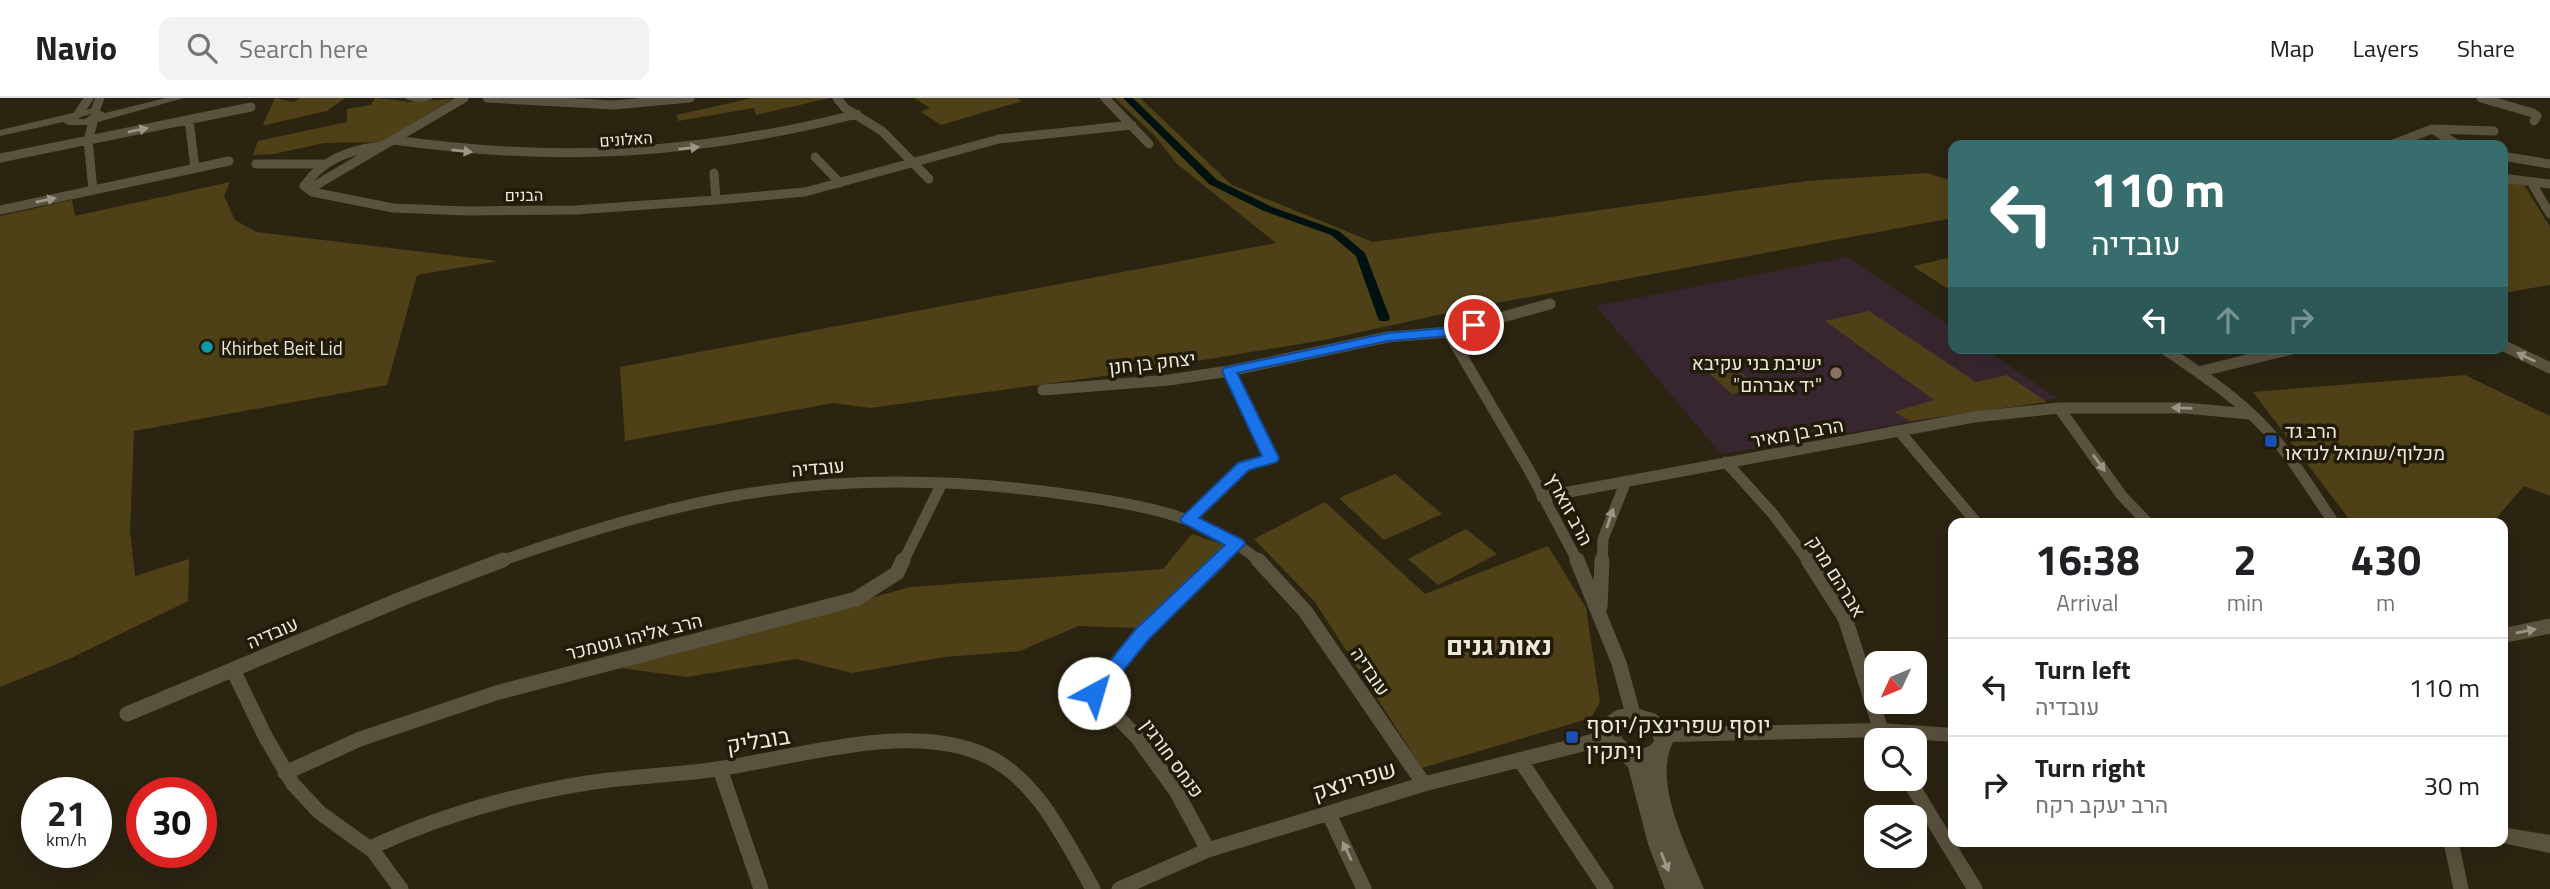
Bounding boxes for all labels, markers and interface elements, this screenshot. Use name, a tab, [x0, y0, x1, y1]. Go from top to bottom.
search box	[159, 17, 649, 80]
text: Navio	[35, 23, 117, 73]
icon: search	[183, 29, 221, 67]
text: Search here	[239, 29, 368, 68]
text: Map	[2270, 30, 2315, 66]
text: Layers	[2353, 30, 2419, 66]
text: Share	[2457, 30, 2515, 66]
one-way arrow	[127, 124, 149, 135]
street label: האלונים	[599, 125, 653, 153]
one-way arrow	[678, 142, 700, 153]
one-way arrow	[451, 145, 473, 156]
text: 110 m	[2091, 151, 2225, 226]
icon: left	[1976, 168, 2067, 259]
street label: הבנים	[504, 183, 544, 207]
one-way arrow	[35, 194, 57, 205]
text: עובדיה	[2091, 219, 2181, 267]
pin	[1444, 295, 1504, 355]
icon: left	[2136, 301, 2174, 339]
icon: ahead	[2209, 301, 2247, 339]
icon: right	[2282, 301, 2320, 339]
icon: arrive	[1455, 306, 1493, 344]
place label: Khirbet Beit Lid	[221, 333, 343, 362]
marker: Khirbet Beit Lid	[199, 339, 215, 355]
street label: יצחק בן חנן	[1107, 343, 1197, 381]
place label: ישיבת בני עקיבא "יד אברהם"	[1692, 348, 1822, 399]
one-way arrow	[2516, 351, 2536, 362]
marker: ישיבת בני עקיבא "יד אברהם"	[1828, 365, 1844, 381]
one-way arrow	[2170, 403, 2192, 414]
street label: הרב בן מאיר	[1748, 410, 1846, 454]
place label: הרב גד מכלוף/שמואל לנדאו	[2285, 416, 2445, 467]
marker: הרב גד מכלוף/שמואל לנדאו	[2263, 433, 2279, 449]
street label: עובדיה	[790, 450, 846, 484]
one-way arrow	[2092, 454, 2106, 472]
street label: הרב זוארץ	[1539, 467, 1601, 551]
one-way arrow	[1605, 508, 1615, 529]
text: 16:38	[2035, 527, 2140, 591]
text: 2	[2233, 527, 2257, 591]
text: 430	[2350, 527, 2421, 591]
street label: אברהם מרק	[1800, 529, 1874, 623]
text: Arrival	[2056, 585, 2119, 620]
text: min	[2227, 585, 2263, 620]
text: m	[2376, 585, 2395, 620]
street label: הרב אליהו גוטמכר	[563, 605, 705, 667]
street label: עובדיה	[242, 608, 302, 656]
district label: נאות גנים	[1446, 626, 1552, 665]
one-way arrow	[2515, 626, 2537, 637]
street label: עובדיה	[1344, 641, 1398, 701]
text: Turn left	[2035, 650, 2130, 689]
north arrow	[1864, 651, 1927, 714]
map controls	[1864, 651, 1927, 868]
position arrow	[1057, 656, 1131, 730]
icon: left	[1976, 668, 2014, 706]
text: 110 m	[2409, 668, 2480, 707]
text: עובדיה	[2035, 689, 2100, 724]
place label: יוסף שפרינצק/יוסף ויתקין	[1586, 707, 1771, 768]
street label: פנחס חורגין	[1134, 712, 1212, 804]
street label: בובליק	[724, 718, 792, 762]
button: search	[1864, 728, 1927, 791]
marker: יוסף שפרינצק/יוסף ויתקין	[1564, 729, 1580, 745]
text: Turn right	[2035, 748, 2146, 787]
street label: שפרינצק	[1308, 751, 1400, 809]
icon: right	[1976, 766, 2014, 804]
text: 30 m	[2423, 766, 2480, 805]
speed limit sign: 30	[126, 777, 217, 868]
text: 21	[47, 786, 86, 840]
text: הרב יעקב רקח	[2035, 787, 2168, 822]
button: layers	[1864, 805, 1927, 868]
text: km/h	[46, 826, 87, 853]
one-way arrow	[1341, 841, 1352, 861]
one-way arrow	[1659, 851, 1670, 872]

